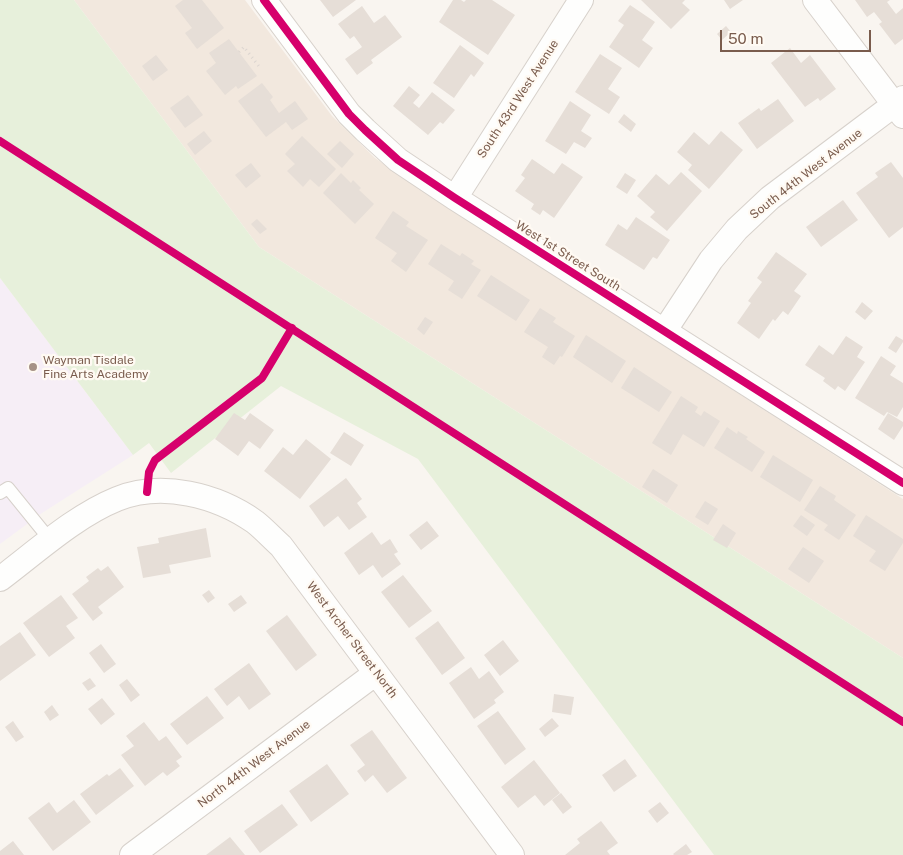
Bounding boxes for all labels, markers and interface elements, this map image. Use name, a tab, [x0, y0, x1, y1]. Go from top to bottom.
scale bar	[723, 20, 874, 52]
text: 50 m	[728, 30, 763, 47]
street label: South 43rd West Avenue	[474, 37, 562, 161]
street label: South 44th West Avenue	[747, 126, 865, 222]
street label: West 1st Street South	[513, 218, 623, 294]
place label: Wayman Tisdale Fine Arts Academy	[43, 353, 148, 381]
marker: Wayman Tisdale Fine Arts Academy	[27, 361, 39, 373]
street label: West Archer Street North	[304, 579, 400, 701]
street label: North 44th West Avenue	[195, 717, 313, 811]

